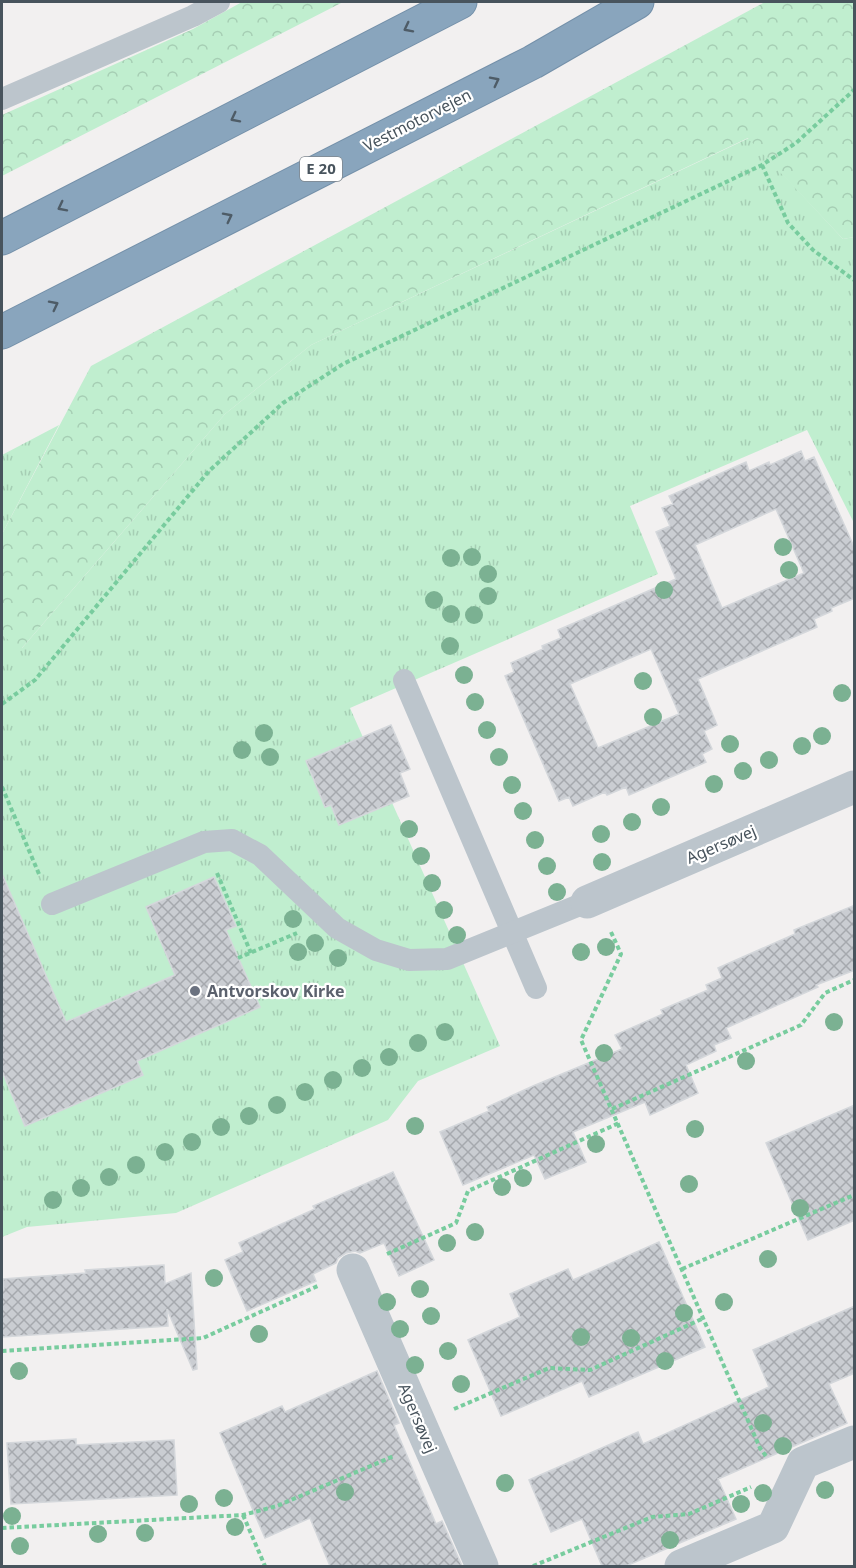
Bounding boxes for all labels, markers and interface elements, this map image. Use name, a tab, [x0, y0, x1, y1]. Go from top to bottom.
one-way arrow	[404, 21, 415, 33]
one-way arrow	[489, 77, 499, 88]
street label: Vestmotorvejen	[359, 83, 475, 157]
one-way arrow	[231, 111, 241, 122]
road number: E 20	[300, 157, 342, 181]
one-way arrow	[57, 200, 68, 211]
one-way arrow	[221, 213, 232, 224]
one-way arrow	[47, 301, 58, 312]
street label: Agersøvej	[683, 819, 759, 869]
place label: Antvorskov Kirke	[207, 980, 345, 1002]
marker: Antvorskov Kirke	[188, 984, 202, 998]
street label: Agersøvej	[393, 1380, 443, 1456]

